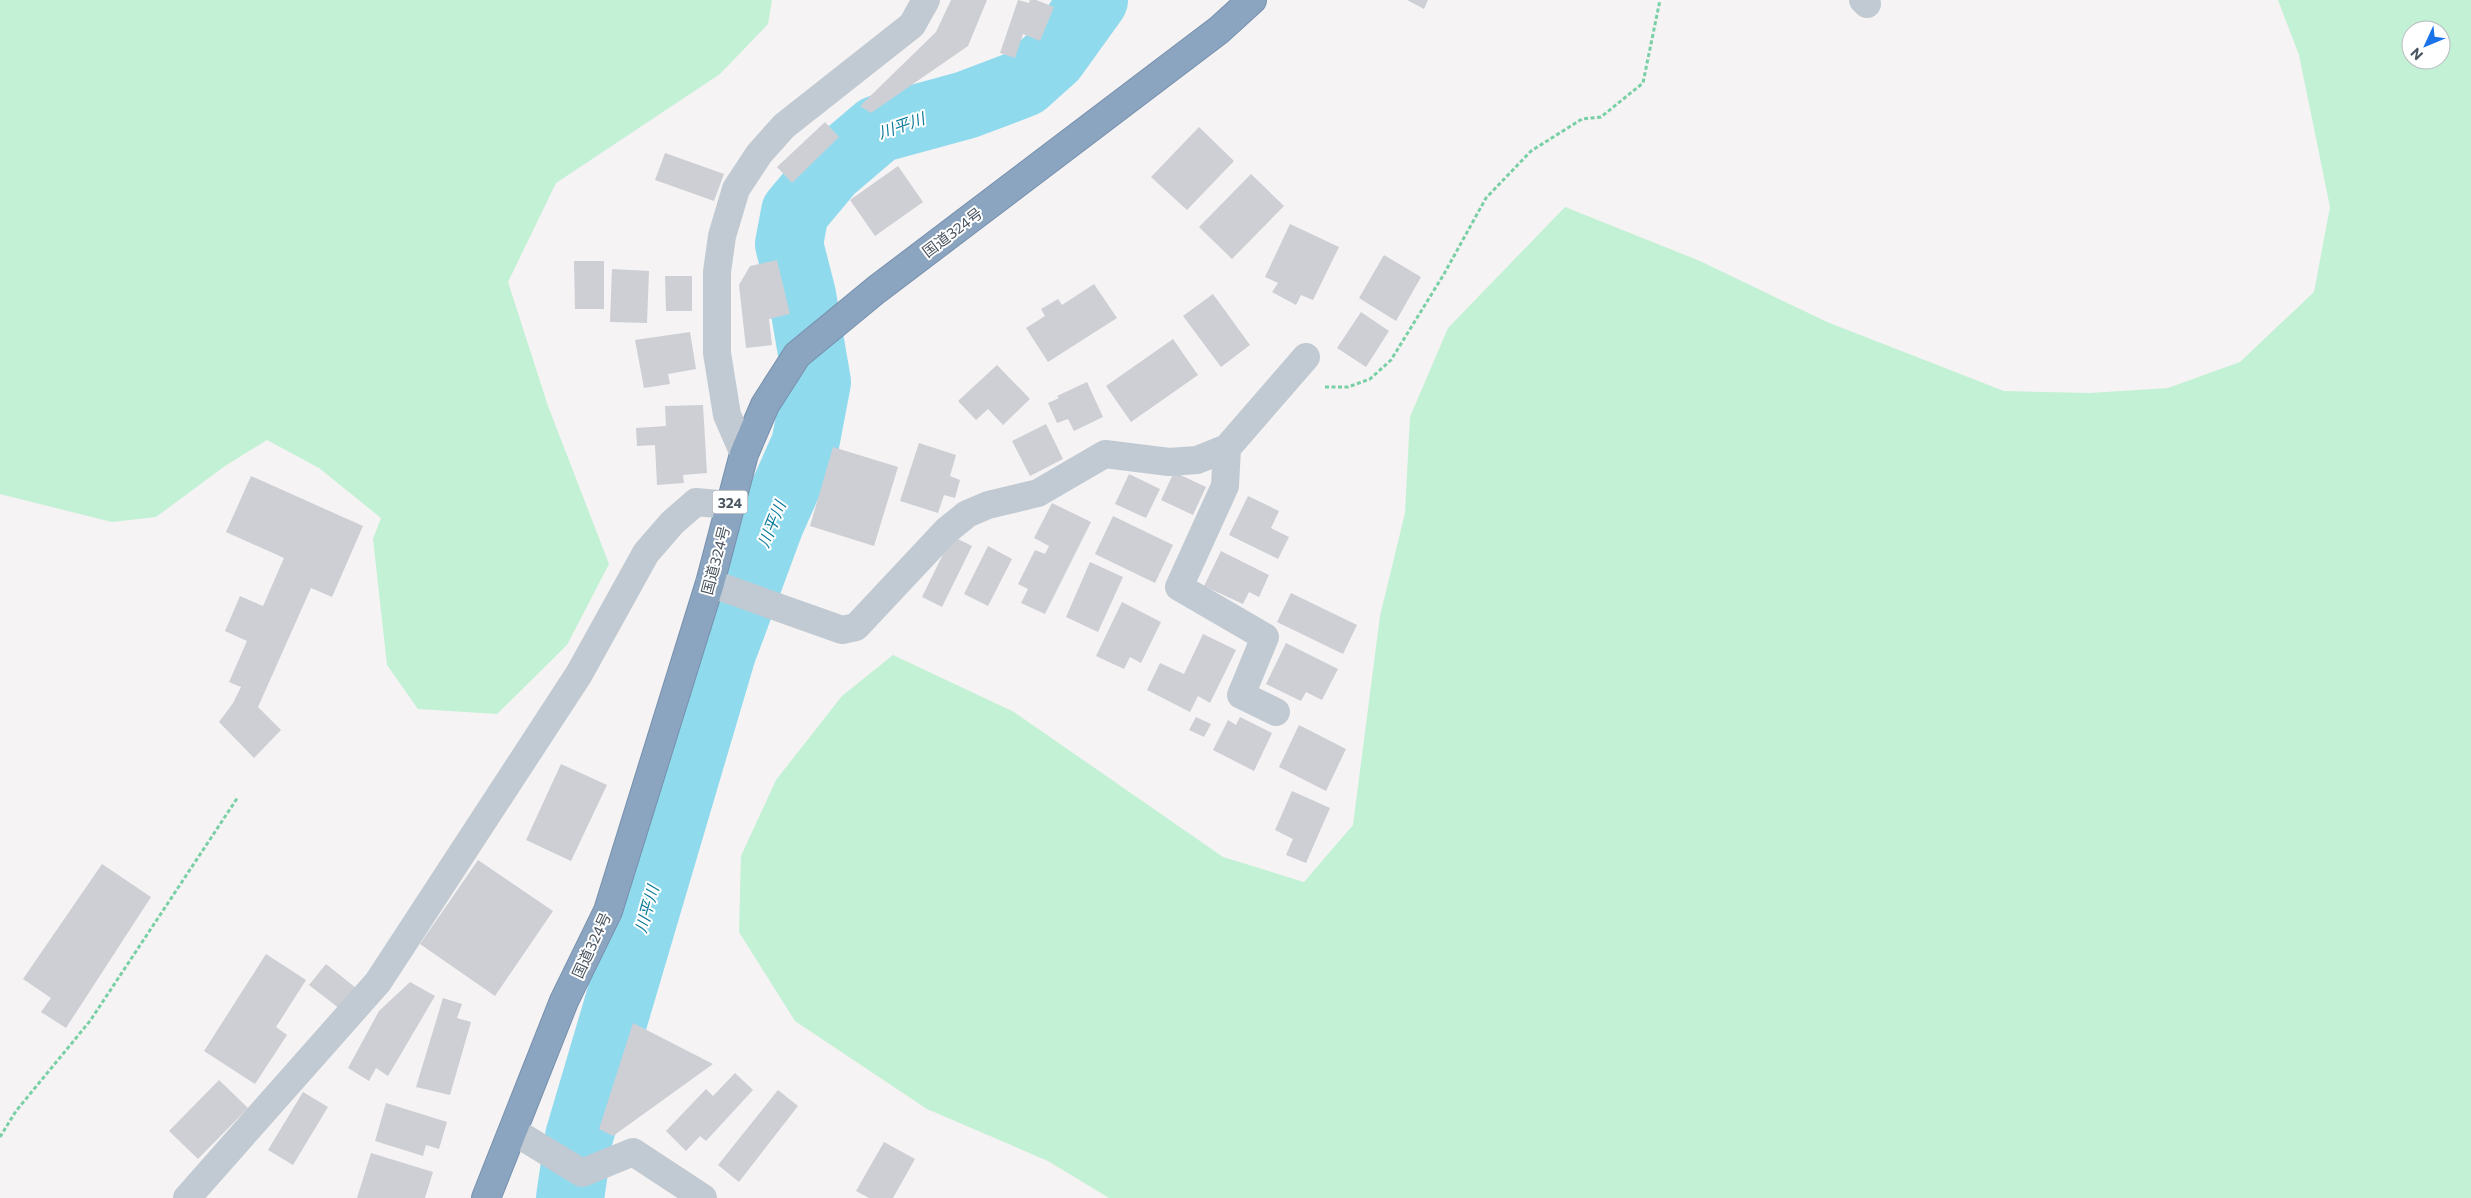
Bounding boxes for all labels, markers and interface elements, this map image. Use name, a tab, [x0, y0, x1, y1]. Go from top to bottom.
north arrow	[2401, 20, 2451, 70]
text: N	[2407, 45, 2426, 64]
water label: 川平川	[875, 108, 929, 142]
street label: 国道324号	[918, 204, 986, 260]
road number: 324	[712, 491, 748, 514]
water label: 川平川	[753, 496, 790, 550]
street label: 国道324号	[697, 524, 733, 596]
water label: 川平川	[630, 881, 662, 935]
street label: 国道324号	[568, 909, 614, 981]

